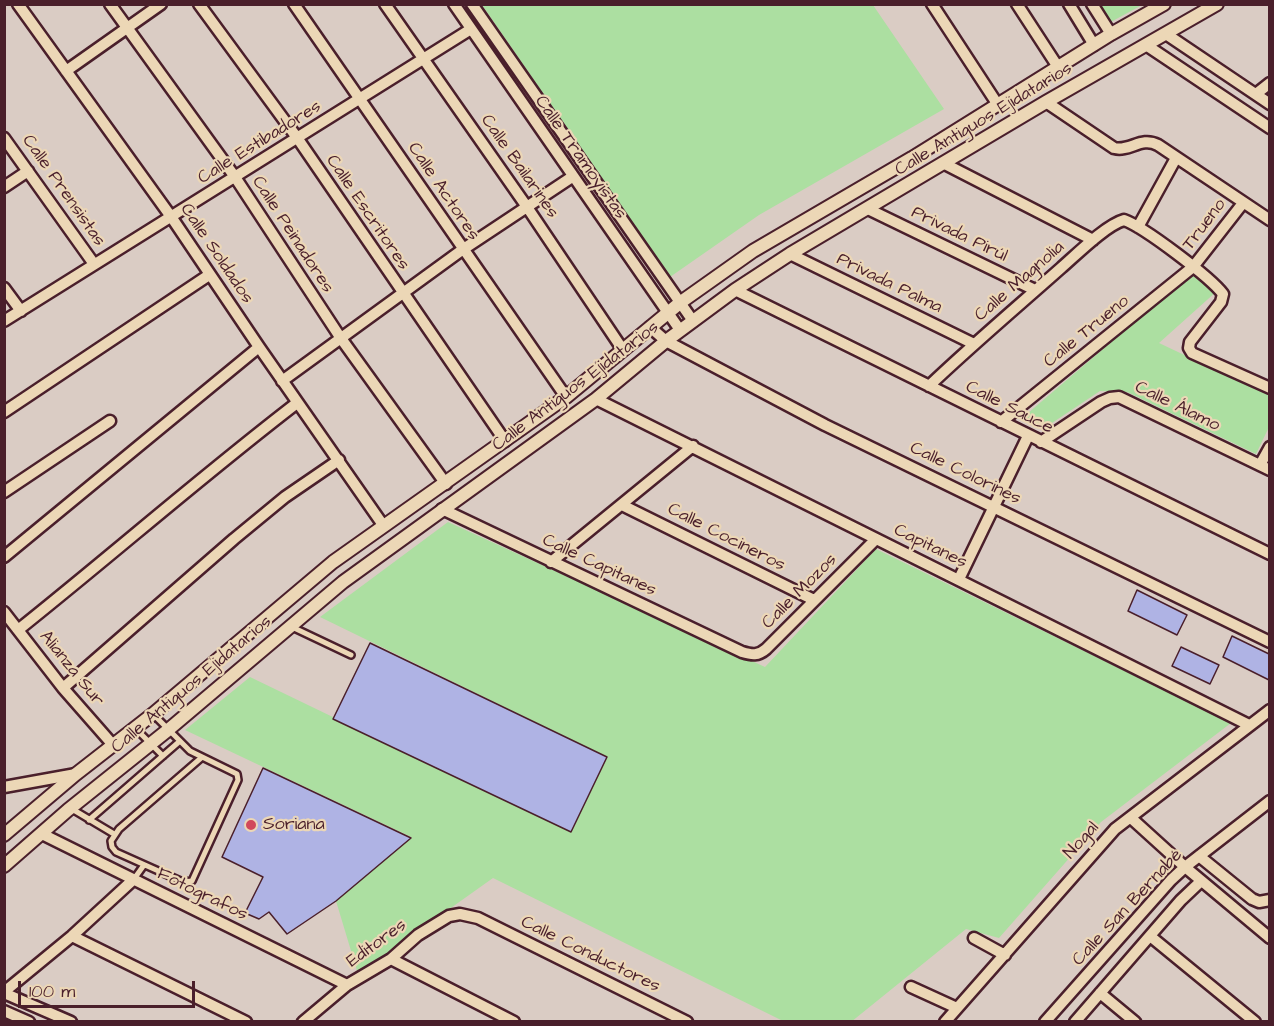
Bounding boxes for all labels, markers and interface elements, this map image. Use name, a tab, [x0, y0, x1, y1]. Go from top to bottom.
street label: Calle Antiguos Ejidatarios	[891, 58, 1077, 182]
street label: Calle Tramoyistas	[529, 92, 631, 224]
street label: Calle Estibadores	[194, 96, 326, 190]
street label: Calle Bailarines	[475, 111, 563, 223]
street label: Calle Prensistas	[17, 131, 109, 251]
street label: Calle Actores	[402, 139, 484, 245]
street label: Calle Escritores	[320, 151, 414, 275]
street label: Calle Peinadores	[246, 173, 338, 297]
street label: Trueno	[1179, 195, 1231, 255]
street label: Calle Soldados	[175, 200, 257, 308]
street label: Privada Pirúl	[907, 202, 1011, 268]
street label: Calle Magnolia	[971, 237, 1069, 327]
street label: Privada Palma	[833, 249, 945, 319]
street label: Calle Trueno	[1040, 291, 1134, 373]
street label: Calle Antiguos Ejidatarios	[488, 317, 664, 457]
street label: Calle Sauce	[962, 377, 1056, 439]
street label: Calle Álamo	[1131, 377, 1223, 437]
street label: Calle Colorines	[906, 438, 1024, 510]
street label: Calle Cocineros	[663, 499, 789, 577]
street label: Capitanes	[890, 520, 970, 574]
street label: Calle Capitanes	[539, 530, 659, 602]
street label: Calle Mozos	[758, 550, 842, 634]
street label: Calle Antiguos Ejidatarios	[107, 611, 277, 759]
street label: Alianza Sur	[34, 627, 108, 711]
place label: Soriana	[263, 814, 325, 836]
marker: Soriana	[244, 818, 258, 832]
street label: Nogal	[1060, 818, 1104, 864]
street label: Calle San Bernabé	[1068, 845, 1188, 971]
street label: Fotografos	[153, 864, 251, 926]
street label: Calle Conductores	[517, 912, 663, 998]
street label: Editores	[343, 915, 411, 973]
scale bar	[21, 969, 198, 1007]
text: 100 m	[29, 979, 75, 1004]

